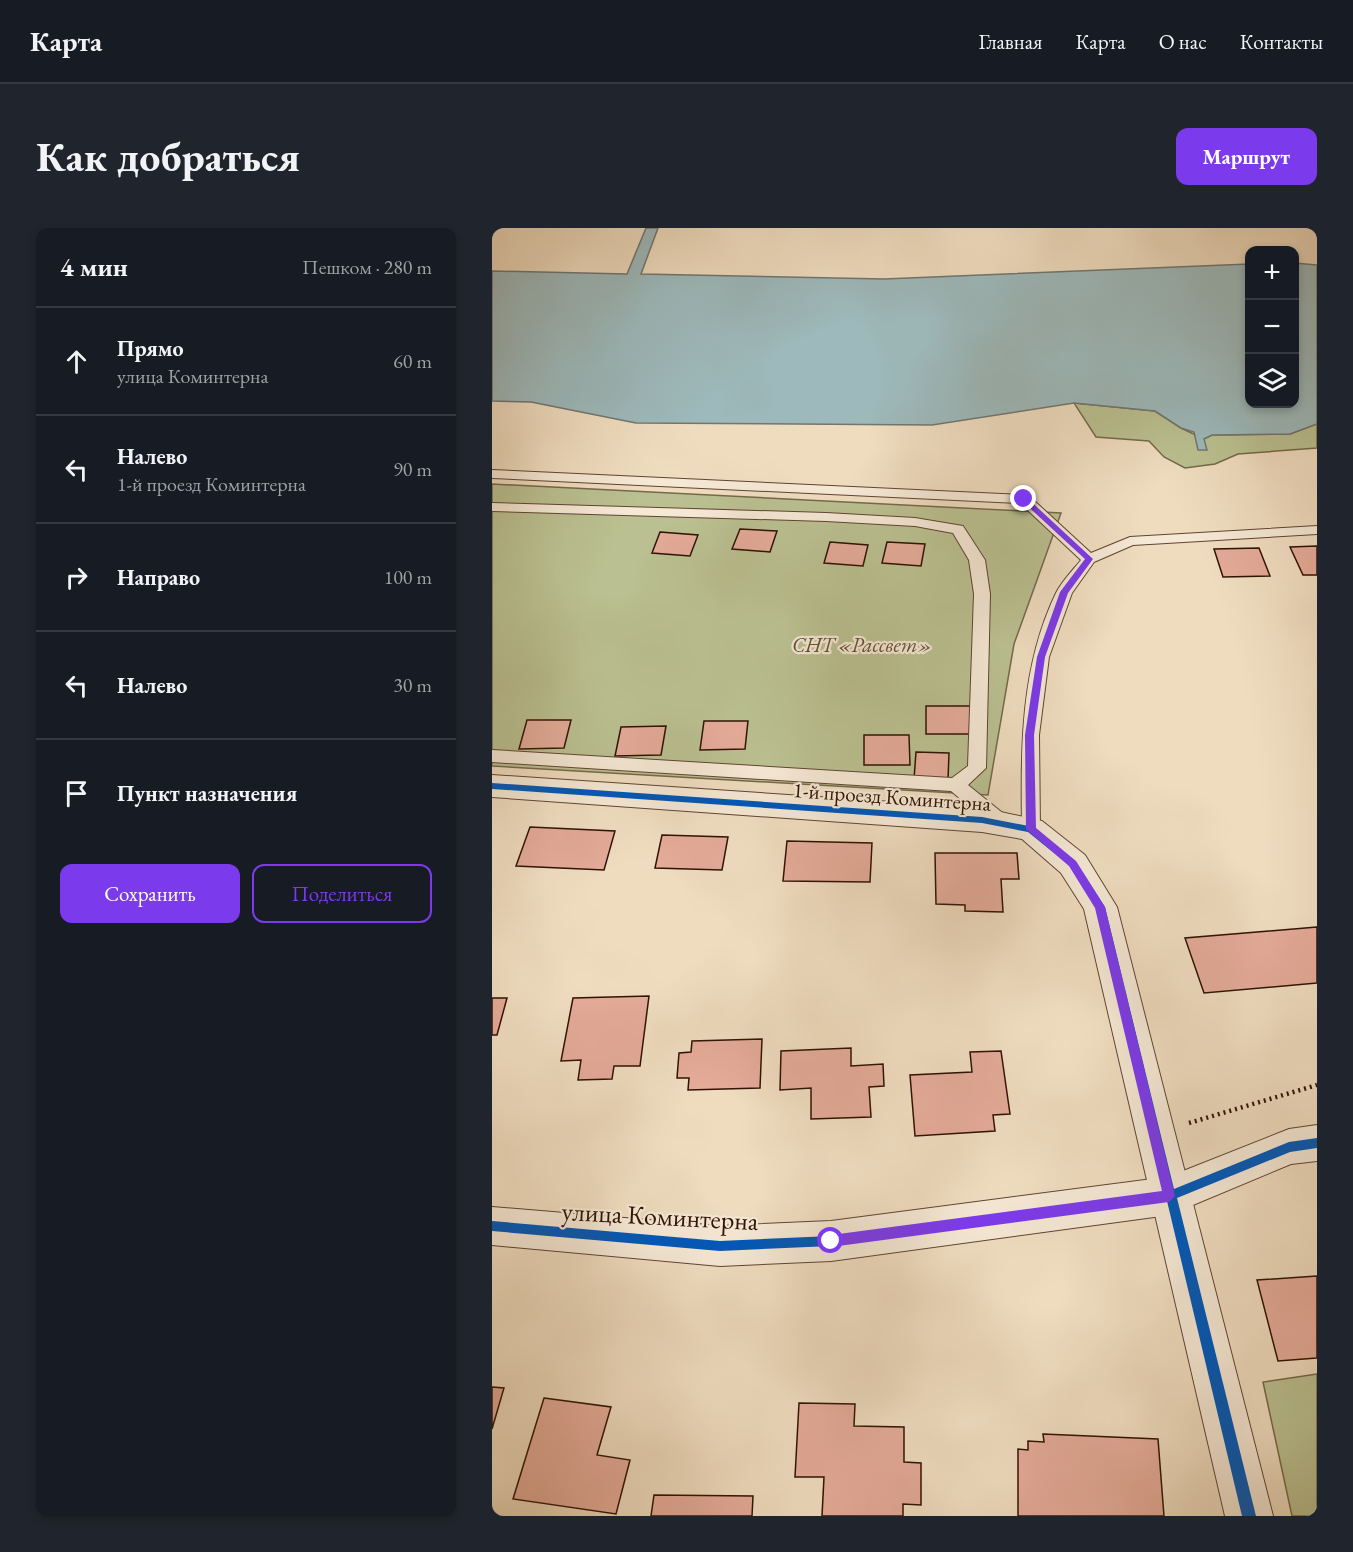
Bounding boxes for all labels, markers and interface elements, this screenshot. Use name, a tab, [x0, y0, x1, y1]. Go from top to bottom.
text: Карта	[30, 23, 102, 59]
text: Главная	[978, 28, 1042, 55]
text: Карта	[1075, 28, 1126, 55]
text: О нас	[1159, 28, 1207, 55]
text: Контакты	[1240, 28, 1323, 55]
button: Маршрут	[1176, 128, 1317, 185]
text: Как добраться	[36, 129, 300, 184]
map controls	[1245, 246, 1299, 408]
button: +	[1245, 246, 1299, 300]
text: 4 мин	[60, 250, 128, 284]
text: Пешком · 280 m	[302, 254, 432, 280]
button: −	[1245, 300, 1299, 354]
text: Прямо	[117, 334, 184, 363]
icon: ahead	[60, 345, 93, 378]
text: 60 m	[393, 348, 432, 374]
button: layers	[1245, 354, 1299, 408]
text: улица Коминтерна	[117, 363, 268, 389]
text: Налево	[117, 442, 187, 471]
icon: left	[60, 453, 93, 486]
text: 90 m	[393, 456, 432, 482]
text: 1-й проезд Коминтерна	[117, 471, 306, 497]
route end	[1010, 485, 1036, 511]
icon: right	[60, 561, 93, 594]
text: Направо	[117, 563, 200, 592]
text: 100 m	[384, 564, 432, 590]
park label: СНТ «Рассвет»	[792, 631, 932, 658]
icon: left	[60, 669, 93, 702]
text: Налево	[117, 671, 187, 700]
text: 30 m	[393, 672, 432, 698]
street label: 1-й проезд Коминтерна	[792, 776, 993, 817]
icon: arrive	[60, 777, 93, 810]
text: Пункт назначения	[117, 779, 297, 808]
button: Сохранить	[60, 864, 240, 923]
button: Поделиться	[252, 864, 432, 923]
street label: улица Коминтерна	[561, 1194, 760, 1238]
route start	[817, 1227, 843, 1253]

